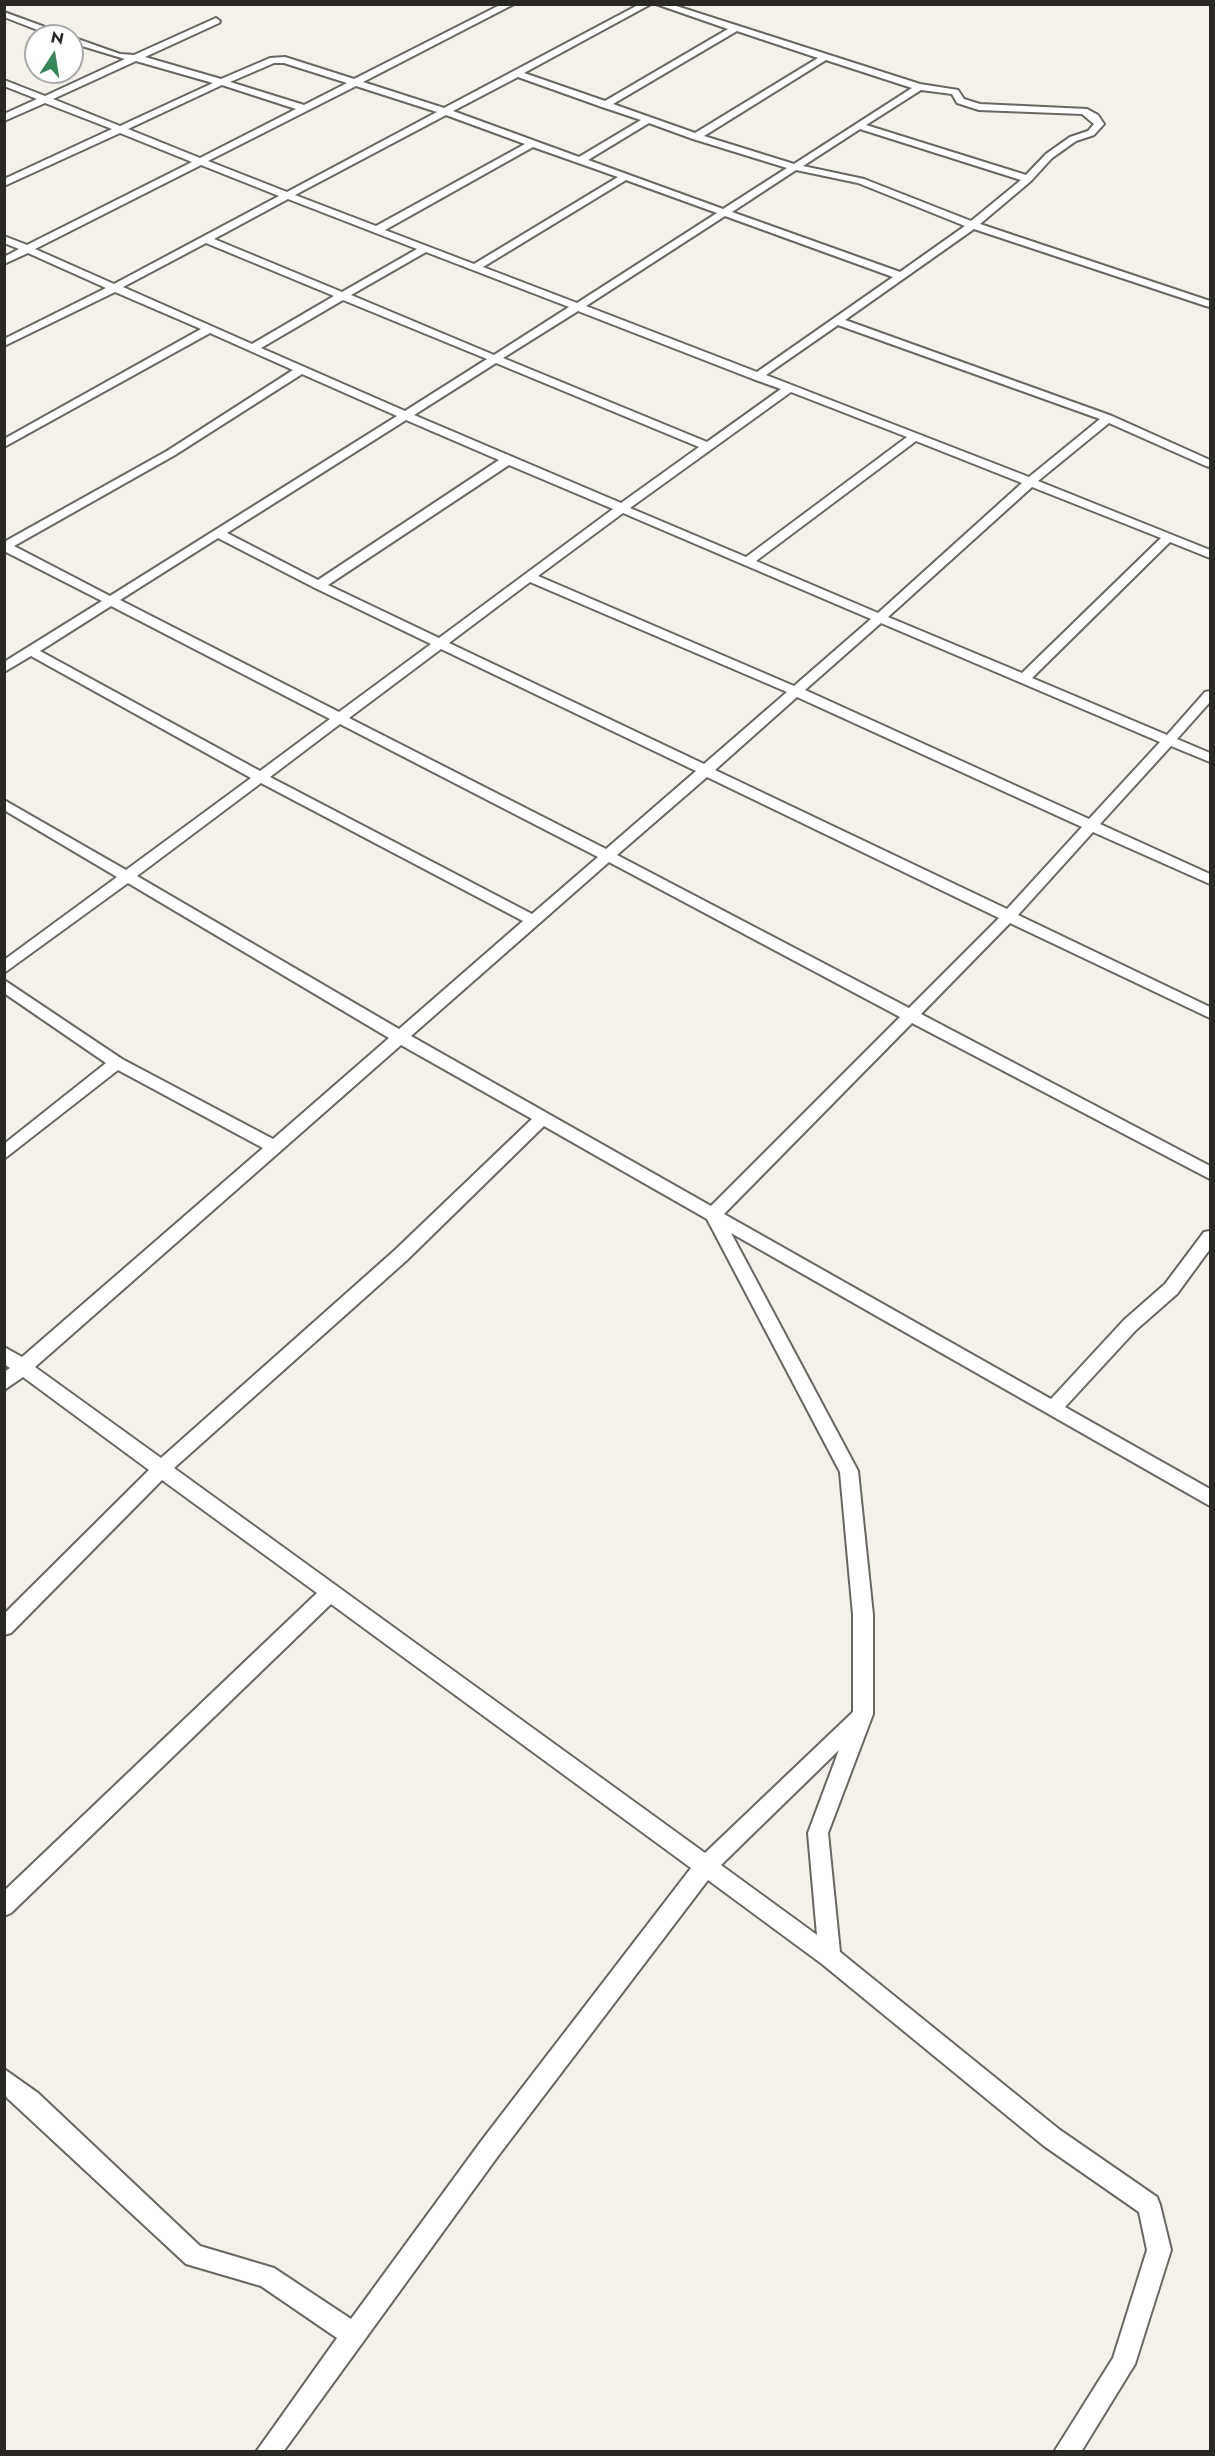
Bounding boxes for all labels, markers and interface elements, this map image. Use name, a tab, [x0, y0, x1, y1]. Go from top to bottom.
north arrow	[24, 24, 84, 84]
text: N	[49, 25, 66, 50]

